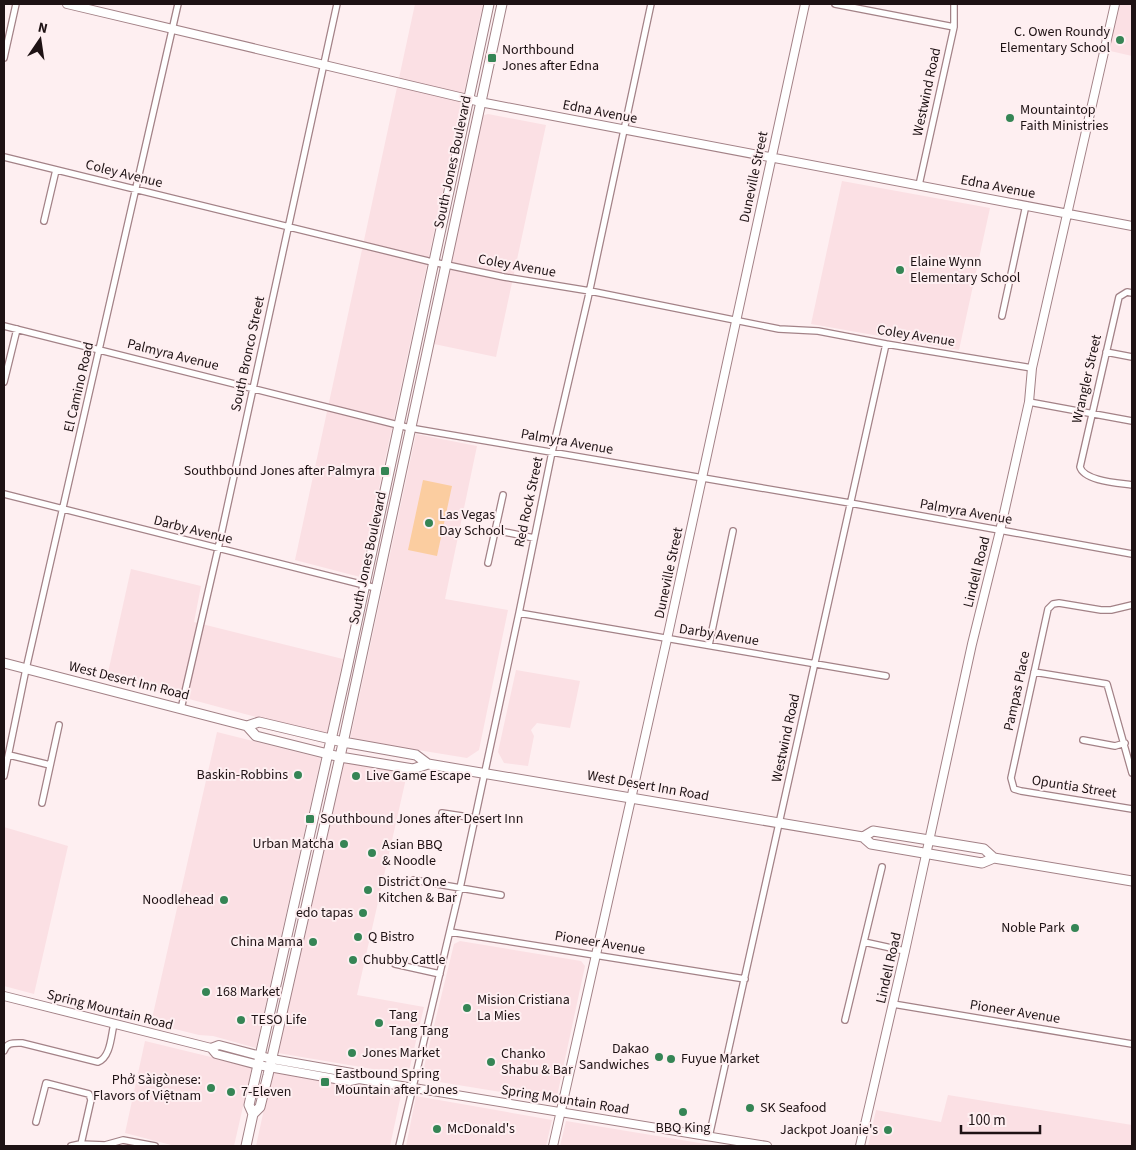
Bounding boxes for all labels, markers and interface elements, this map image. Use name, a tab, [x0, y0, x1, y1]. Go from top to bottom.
north arrow	[15, 15, 65, 65]
text: N	[36, 18, 49, 39]
place label: C. Owen Roundy Elementary School	[1000, 22, 1110, 58]
marker: C. Owen Roundy Elementary School	[1114, 34, 1126, 46]
place label: Northbound Jones after Edna	[502, 40, 599, 76]
street label: Westwind Road	[908, 46, 946, 138]
marker: Northbound Jones after Edna	[486, 52, 498, 64]
street label: South Jones Boulevard	[429, 94, 477, 230]
street label: Edna Avenue	[561, 95, 639, 129]
place label: Mountaintop Faith Ministries	[1020, 100, 1108, 136]
marker: Mountaintop Faith Ministries	[1004, 112, 1016, 124]
street label: Duneville Street	[735, 129, 773, 224]
street label: Coley Avenue	[83, 155, 165, 193]
street label: Edna Avenue	[959, 170, 1037, 204]
street label: Coley Avenue	[477, 249, 558, 283]
place label: Elaine Wynn Elementary School	[910, 252, 1021, 288]
marker: Elaine Wynn Elementary School	[894, 264, 906, 276]
street label: South Bronco Street	[226, 294, 270, 414]
street label: Coley Avenue	[876, 320, 956, 352]
street label: Wrangler Street	[1067, 332, 1107, 425]
street label: Palmyra Avenue	[125, 334, 221, 376]
street label: El Camino Road	[59, 340, 99, 434]
street label: Palmyra Avenue	[519, 424, 615, 460]
street label: Red Rock Street	[510, 455, 548, 549]
place label: Southbound Jones after Palmyra	[184, 461, 375, 481]
marker: Southbound Jones after Palmyra	[379, 465, 391, 477]
street label: South Jones Boulevard	[344, 490, 392, 626]
street label: Palmyra Avenue	[918, 494, 1014, 530]
place label: Las Vegas Day School	[439, 505, 505, 541]
street label: Darby Avenue	[151, 511, 235, 549]
marker: Las Vegas Day School	[423, 517, 435, 529]
street label: Duneville Street	[650, 525, 688, 620]
street label: Lindell Road	[959, 534, 995, 610]
street label: Darby Avenue	[678, 619, 760, 651]
street label: Pampas Place	[999, 649, 1035, 733]
street label: West Desert Inn Road	[67, 656, 191, 706]
street label: Westwind Road	[767, 692, 805, 784]
place label: Baskin-Robbins	[197, 765, 288, 785]
street label: West Desert Inn Road	[585, 765, 711, 807]
place label: Live Game Escape	[366, 766, 471, 786]
marker: Baskin-Robbins	[292, 769, 304, 781]
marker: Live Game Escape	[350, 770, 362, 782]
street label: Opuntia Street	[1030, 770, 1118, 804]
place label: Southbound Jones after Desert Inn	[320, 809, 523, 829]
marker: Southbound Jones after Desert Inn	[304, 813, 316, 825]
place label: Urban Matcha	[252, 834, 334, 854]
place label: Asian BBQ & Noodle	[382, 835, 443, 871]
marker: Urban Matcha	[338, 838, 350, 850]
marker: Asian BBQ & Noodle	[366, 847, 378, 859]
place label: District One Kitchen & Bar	[378, 872, 457, 908]
marker: District One Kitchen & Bar	[362, 884, 374, 896]
place label: Noodlehead	[142, 890, 214, 910]
marker: Noodlehead	[218, 894, 230, 906]
place label: edo tapas	[296, 903, 353, 923]
marker: edo tapas	[357, 907, 369, 919]
place label: Noble Park	[1001, 918, 1065, 938]
marker: Noble Park	[1069, 922, 1081, 934]
street label: Pioneer Avenue	[553, 926, 647, 960]
place label: Q Bistro	[368, 927, 414, 947]
street label: Lindell Road	[871, 930, 907, 1006]
marker: Q Bistro	[352, 931, 364, 943]
place label: China Mama	[231, 932, 303, 952]
marker: China Mama	[307, 936, 319, 948]
place label: Chubby Cattle	[363, 950, 446, 970]
marker: Chubby Cattle	[347, 954, 359, 966]
place label: 168 Market	[216, 982, 280, 1002]
street label: Spring Mountain Road	[45, 985, 175, 1035]
marker: 168 Market	[200, 986, 212, 998]
place label: Mision Cristiana La Mies	[477, 990, 570, 1026]
street label: Pioneer Avenue	[968, 995, 1062, 1029]
marker: Mision Cristiana La Mies	[461, 1002, 473, 1014]
place label: Tang Tang Tang	[389, 1005, 448, 1041]
place label: TESO Life	[251, 1010, 307, 1030]
marker: TESO Life	[235, 1014, 247, 1026]
marker: Tang Tang Tang	[373, 1017, 385, 1029]
place label: Dakao Sandwiches	[579, 1039, 649, 1075]
place label: Jones Market	[362, 1043, 440, 1063]
place label: Chanko Shabu & Bar	[501, 1044, 573, 1080]
marker: Jones Market	[346, 1047, 358, 1059]
place label: Fuyue Market	[681, 1049, 760, 1069]
marker: Dakao Sandwiches	[653, 1051, 665, 1063]
marker: Fuyue Market	[665, 1053, 677, 1065]
marker: Chanko Shabu & Bar	[485, 1056, 497, 1068]
place label: Eastbound Spring Mountain after Jones	[335, 1064, 458, 1100]
place label: Phở Sàigònese: Flavors of Việtnam	[93, 1070, 201, 1106]
marker: Eastbound Spring Mountain after Jones	[319, 1076, 331, 1088]
street label: Spring Mountain Road	[499, 1080, 631, 1120]
marker: Phở Sàigònese: Flavors of Việtnam	[205, 1082, 217, 1094]
place label: 7-Eleven	[241, 1082, 291, 1102]
marker: 7-Eleven	[225, 1086, 237, 1098]
place label: SK Seafood	[760, 1098, 827, 1118]
marker: SK Seafood	[744, 1102, 756, 1114]
scale bar	[961, 1102, 1040, 1134]
marker: BBQ King	[677, 1106, 689, 1118]
text: 100 m	[968, 1110, 1006, 1131]
place label: BBQ King	[656, 1118, 710, 1138]
place label: McDonald's	[447, 1119, 515, 1139]
place label: Jackpot Joanie's	[780, 1120, 878, 1140]
marker: McDonald's	[431, 1123, 443, 1135]
marker: Jackpot Joanie's	[882, 1124, 894, 1136]

